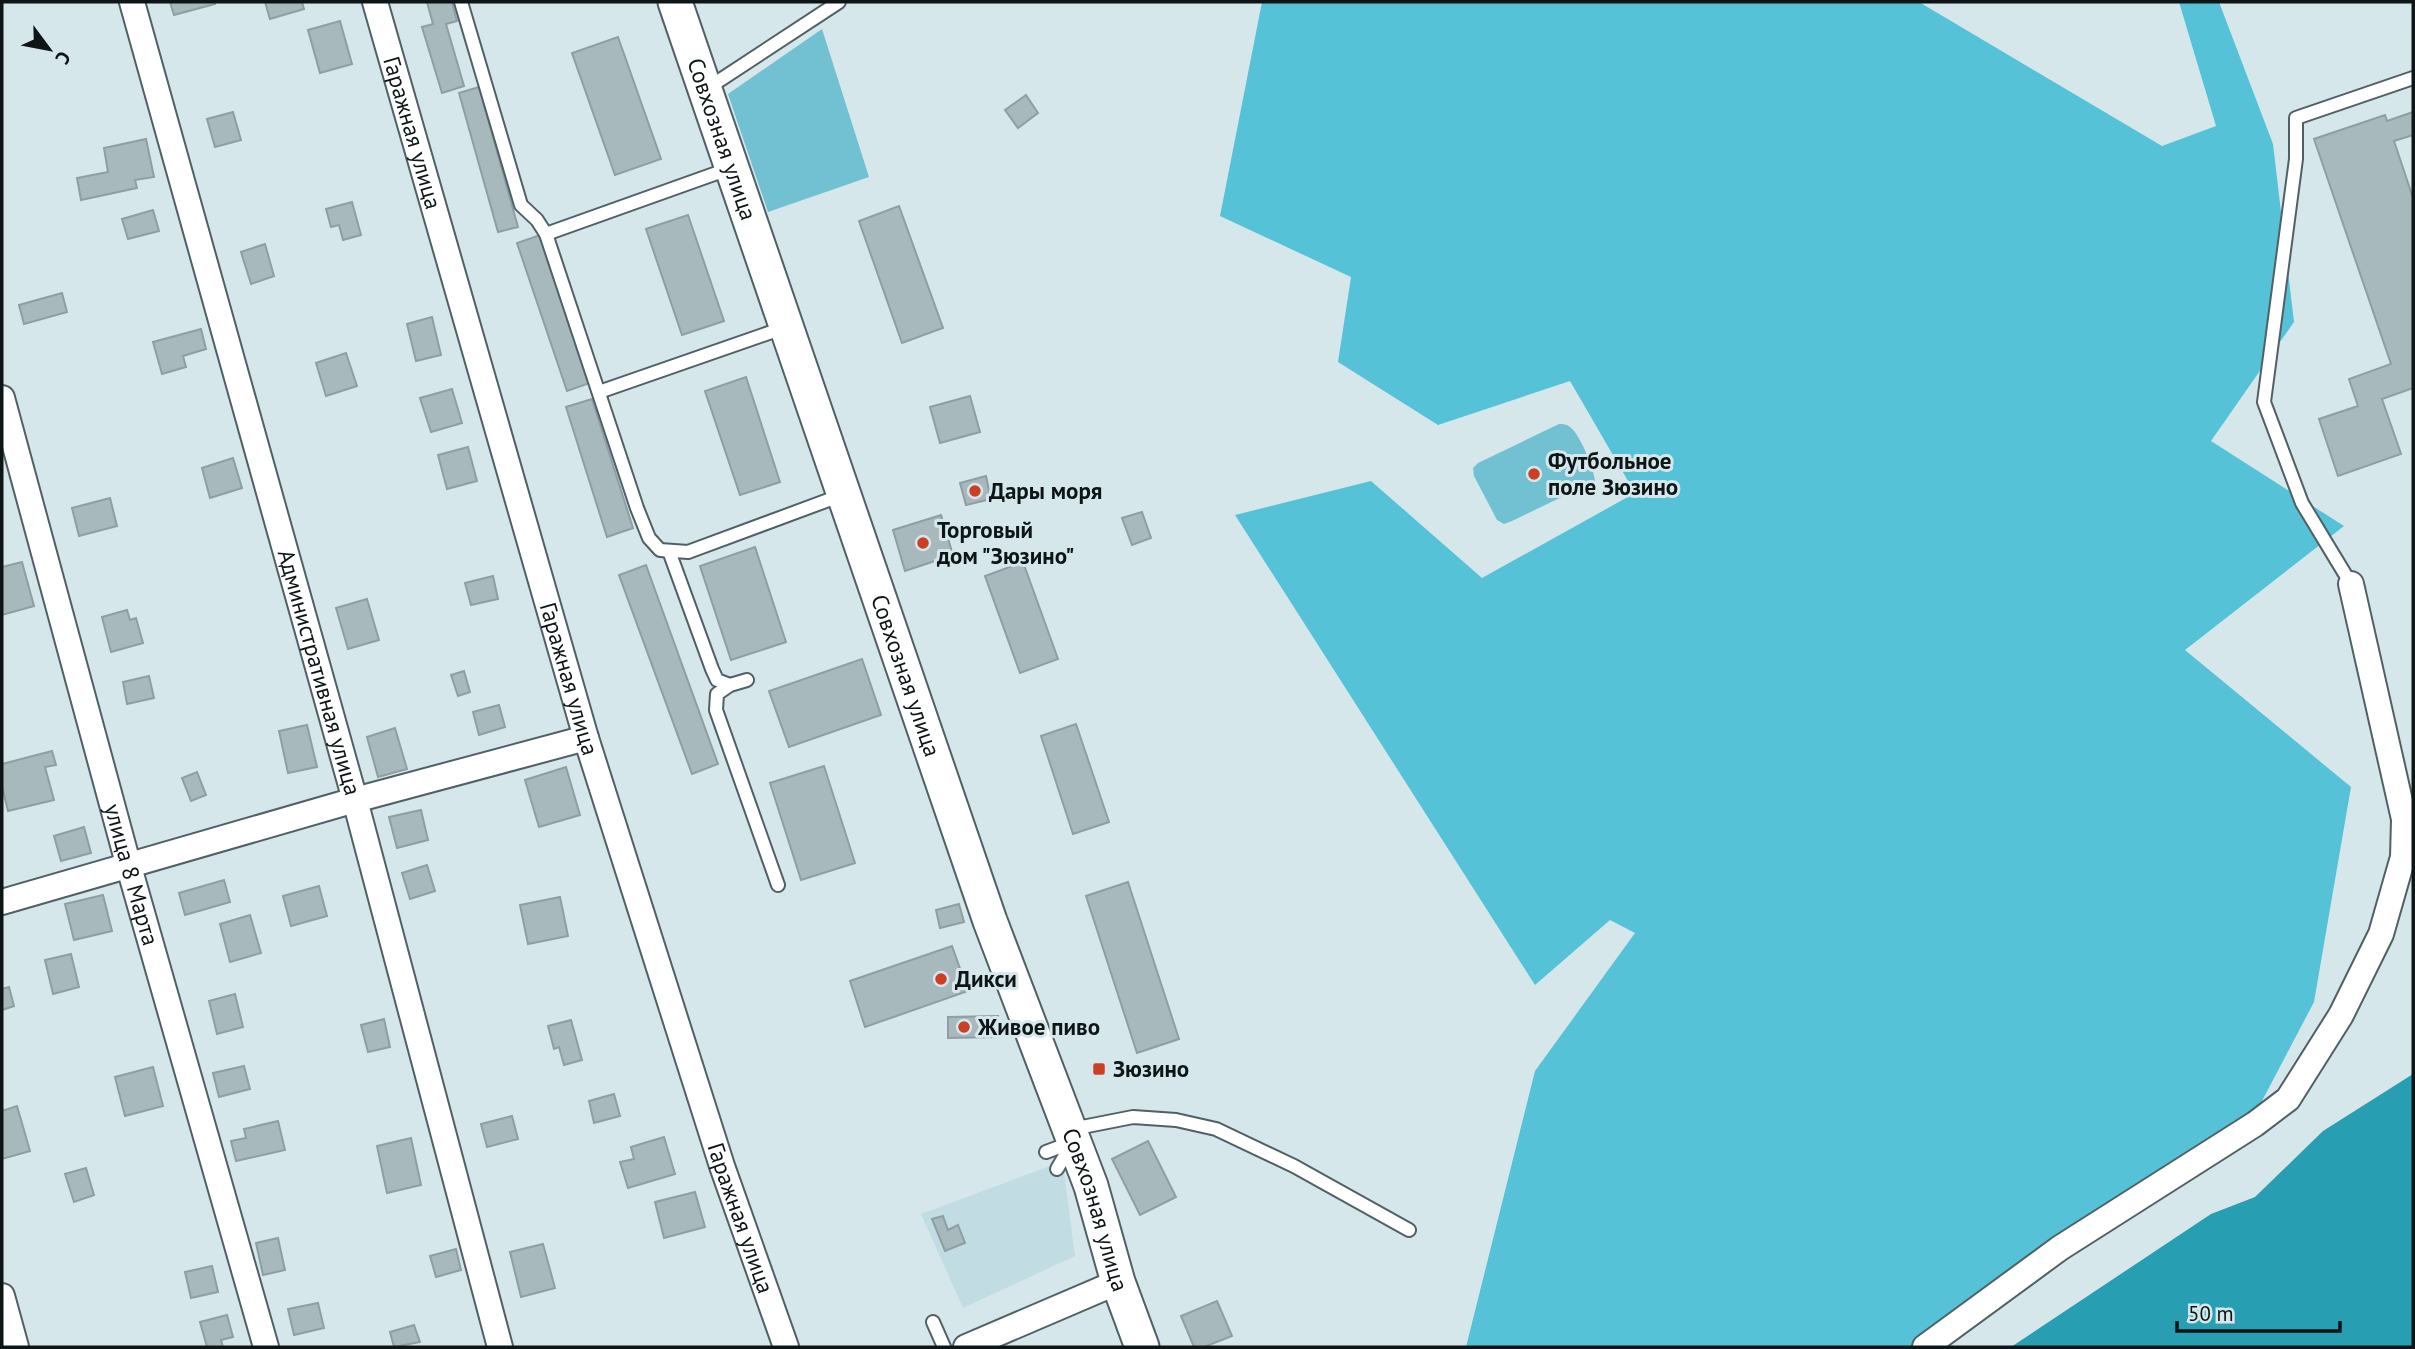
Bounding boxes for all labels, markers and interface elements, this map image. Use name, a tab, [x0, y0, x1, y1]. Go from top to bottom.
north arrow	[14, 14, 84, 84]
text: С	[50, 47, 76, 69]
street label: Гаражная улица	[377, 53, 449, 212]
street label: Совхозная улица	[681, 54, 764, 224]
place label: Футбольное поле Зюзино	[1548, 446, 1678, 501]
marker: Футбольное поле Зюзино	[1526, 466, 1542, 482]
place label: Дары моря	[989, 476, 1102, 505]
marker: Дары моря	[967, 483, 983, 499]
place label: Торговый дом "Зюзино"	[936, 515, 1075, 570]
marker: Торговый дом "Зюзино"	[915, 535, 931, 551]
street label: Административная улица	[272, 546, 368, 798]
street label: Совхозная улица	[865, 591, 948, 760]
street label: Гаражная улица	[534, 599, 605, 759]
street label: улица 8 Марта	[99, 801, 166, 949]
place label: Дикси	[955, 964, 1017, 993]
marker: Дикси	[933, 971, 949, 987]
place label: Живое пиво	[977, 1012, 1100, 1041]
marker: Живое пиво	[956, 1019, 972, 1035]
place label: Зюзино	[1113, 1054, 1189, 1083]
marker: Зюзино	[1091, 1061, 1107, 1077]
street label: Совхозная улица	[1056, 1124, 1135, 1295]
street label: Гаражная улица	[702, 1139, 781, 1297]
scale bar	[2177, 1290, 2340, 1334]
text: 50 m	[2188, 1300, 2234, 1327]

